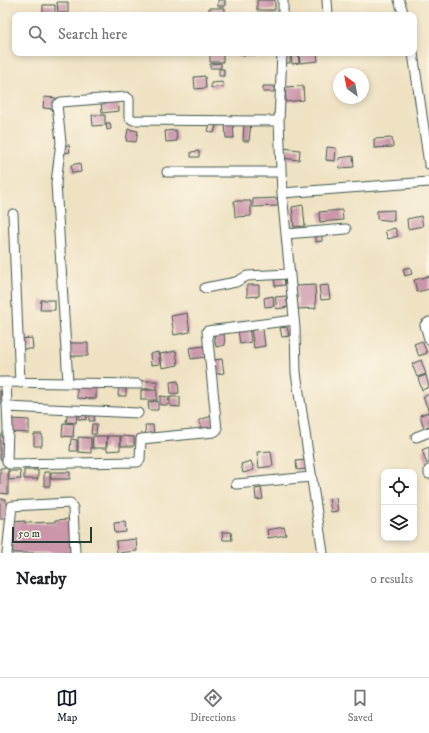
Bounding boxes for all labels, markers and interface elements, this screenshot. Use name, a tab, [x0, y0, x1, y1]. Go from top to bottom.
search box	[12, 12, 417, 56]
icon: search	[26, 23, 48, 45]
text: Search here	[58, 25, 127, 44]
north arrow	[333, 68, 369, 104]
map controls	[381, 469, 417, 541]
button: locate	[381, 469, 417, 505]
button: layers	[381, 505, 417, 541]
scale bar	[12, 525, 92, 544]
text: 50 m	[18, 527, 40, 541]
text: Nearby	[16, 568, 66, 590]
text: 0 results	[370, 571, 413, 587]
tab: Map	[56, 687, 78, 725]
tab: Directions	[190, 687, 236, 725]
tab: Saved	[348, 687, 373, 725]

